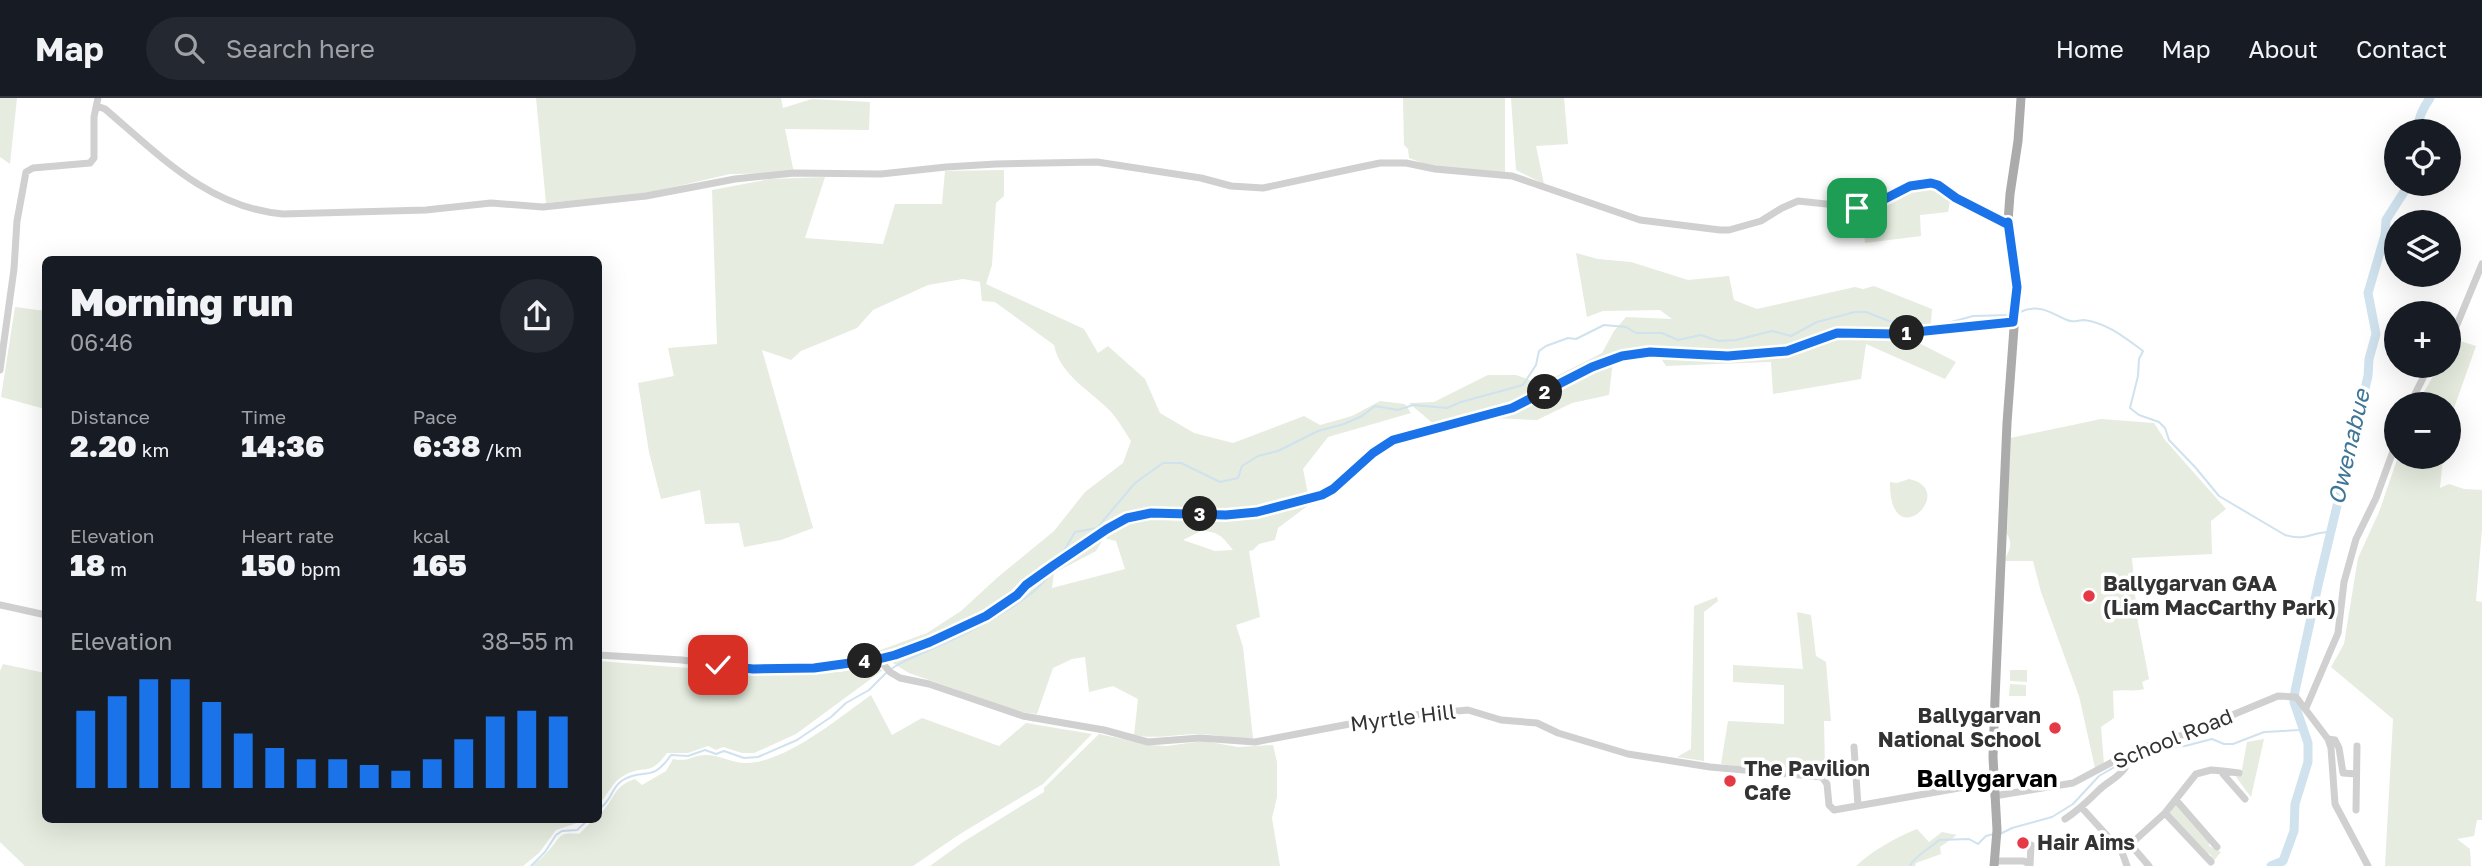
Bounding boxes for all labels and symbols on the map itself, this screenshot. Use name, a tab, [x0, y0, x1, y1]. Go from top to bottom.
pin	[1827, 178, 1887, 238]
pin: 1	[1890, 316, 1924, 350]
pin: 2	[1528, 374, 1562, 410]
water label: Owenabue	[2321, 385, 2375, 507]
pin: 3	[1182, 496, 1218, 532]
place label: Ballygarvan GAA (Liam MacCarthy Park)	[2103, 570, 2336, 620]
marker: Ballygarvan GAA (Liam MacCarthy Park)	[2081, 588, 2097, 604]
pin	[688, 635, 748, 695]
pin: 4	[848, 644, 882, 678]
street label: Myrtle Hill	[1349, 698, 1457, 736]
place label: Ballygarvan National School	[1878, 702, 2041, 752]
street label: School Road	[2109, 702, 2236, 774]
marker: Ballygarvan National School	[2047, 720, 2063, 736]
place label: The Pavilion Cafe	[1744, 755, 1870, 805]
district label: Ballygarvan	[1916, 763, 2058, 792]
marker: The Pavilion Cafe	[1722, 773, 1738, 789]
place label: Hair Aims	[2037, 829, 2135, 855]
marker: Hair Aims	[2015, 835, 2031, 851]

